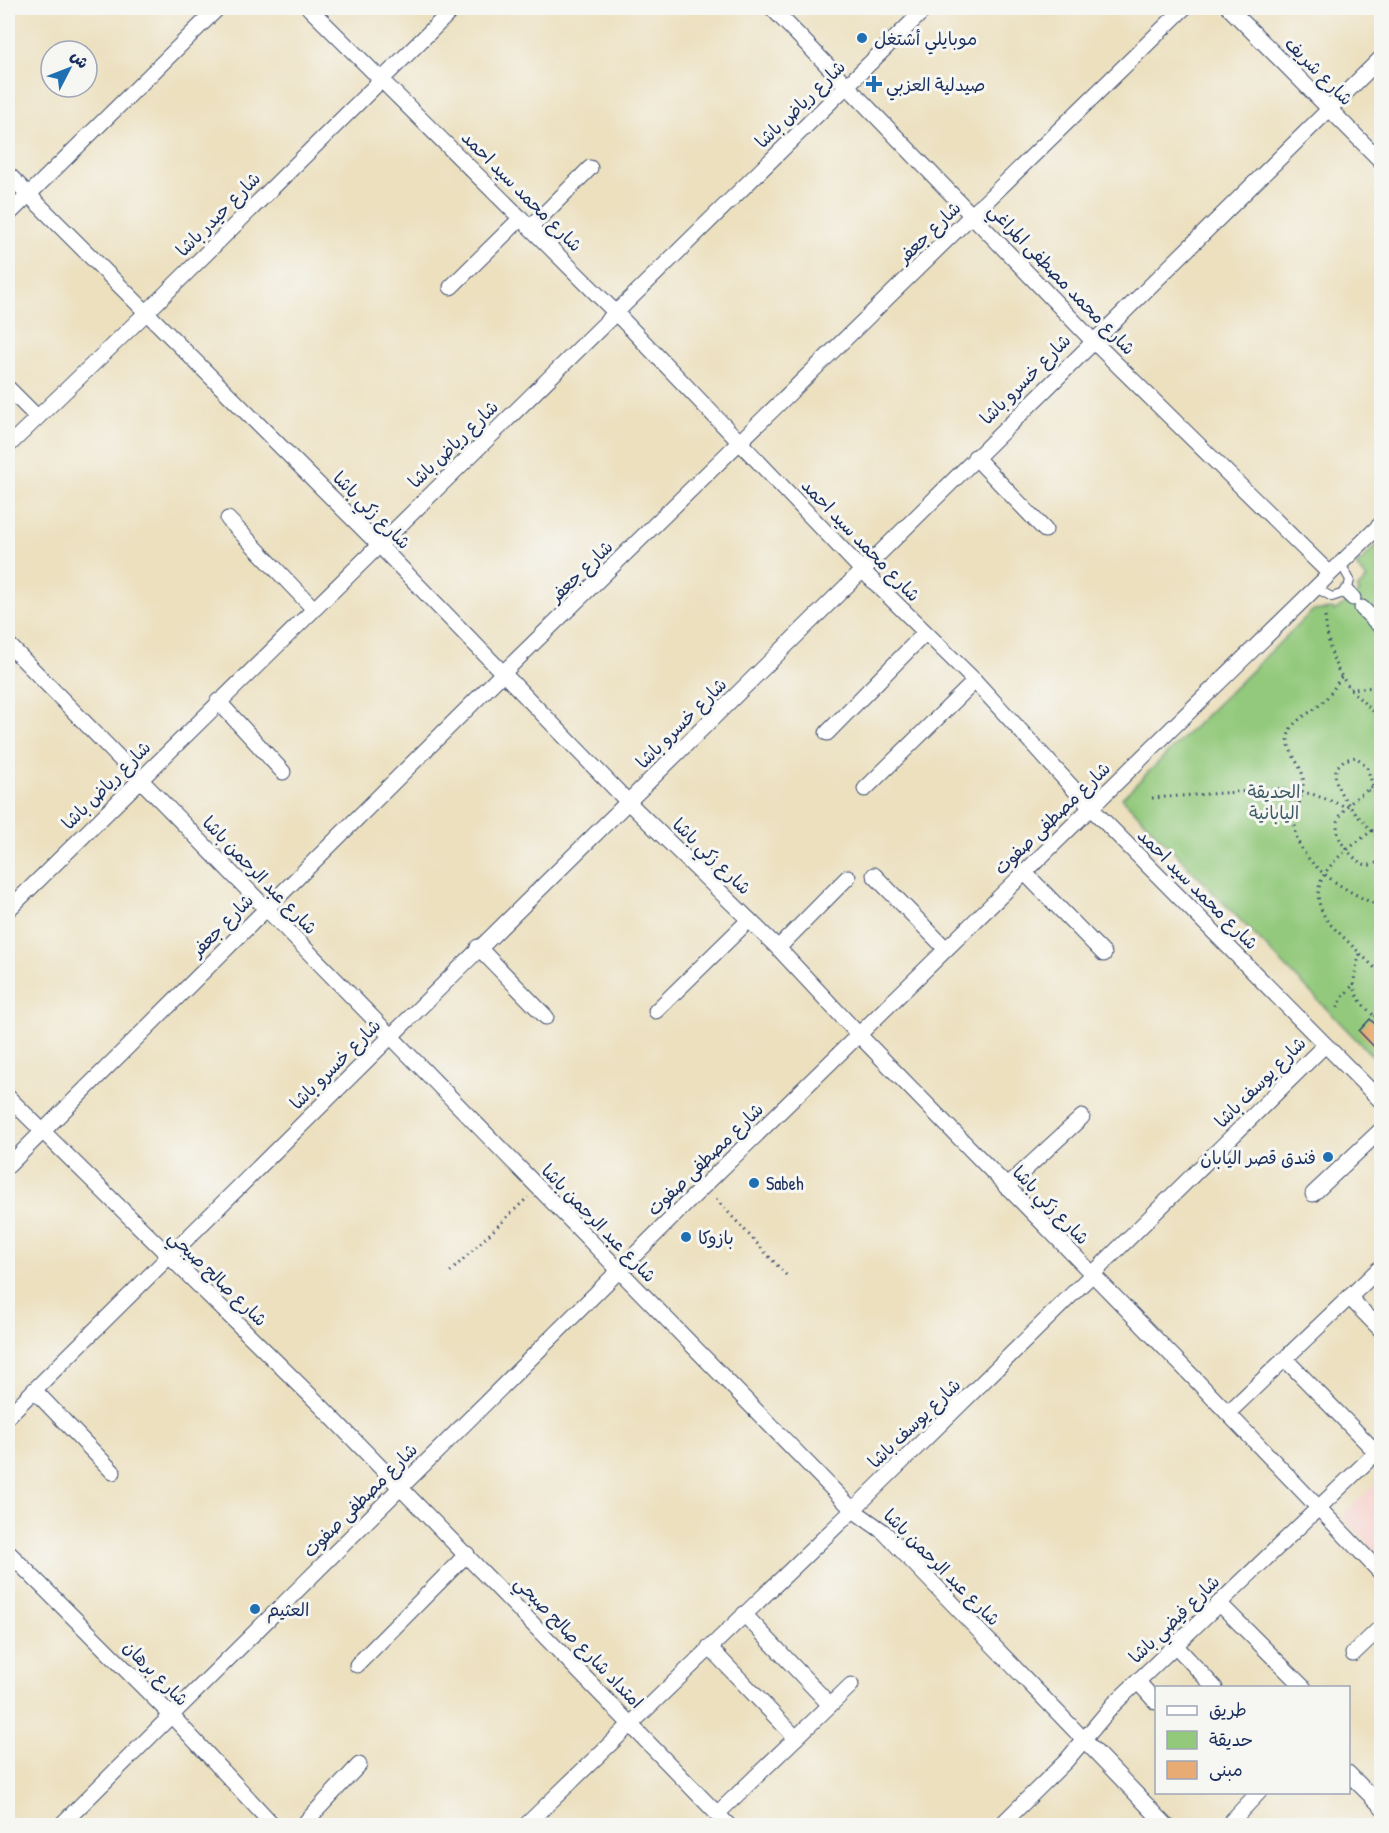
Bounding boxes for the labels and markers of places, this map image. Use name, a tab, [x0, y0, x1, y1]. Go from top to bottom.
place label: موبايلي أشتغل	[874, 26, 977, 55]
marker: موبايلي أشتغل	[855, 31, 869, 45]
place label: صيدلية العزبي	[886, 72, 985, 101]
marker: صيدلية العزبي	[867, 77, 881, 91]
place label: فندق قصر اليابان	[1200, 1145, 1316, 1170]
marker: فندق قصر اليابان	[1321, 1150, 1335, 1164]
place label: Sabeh	[766, 1171, 804, 1196]
marker: Sabeh	[747, 1176, 761, 1190]
place label: بازوكا	[698, 1225, 734, 1250]
marker: بازوكا	[679, 1230, 693, 1244]
place label: العثيم	[267, 1597, 309, 1624]
marker: العثيم	[248, 1602, 262, 1616]

